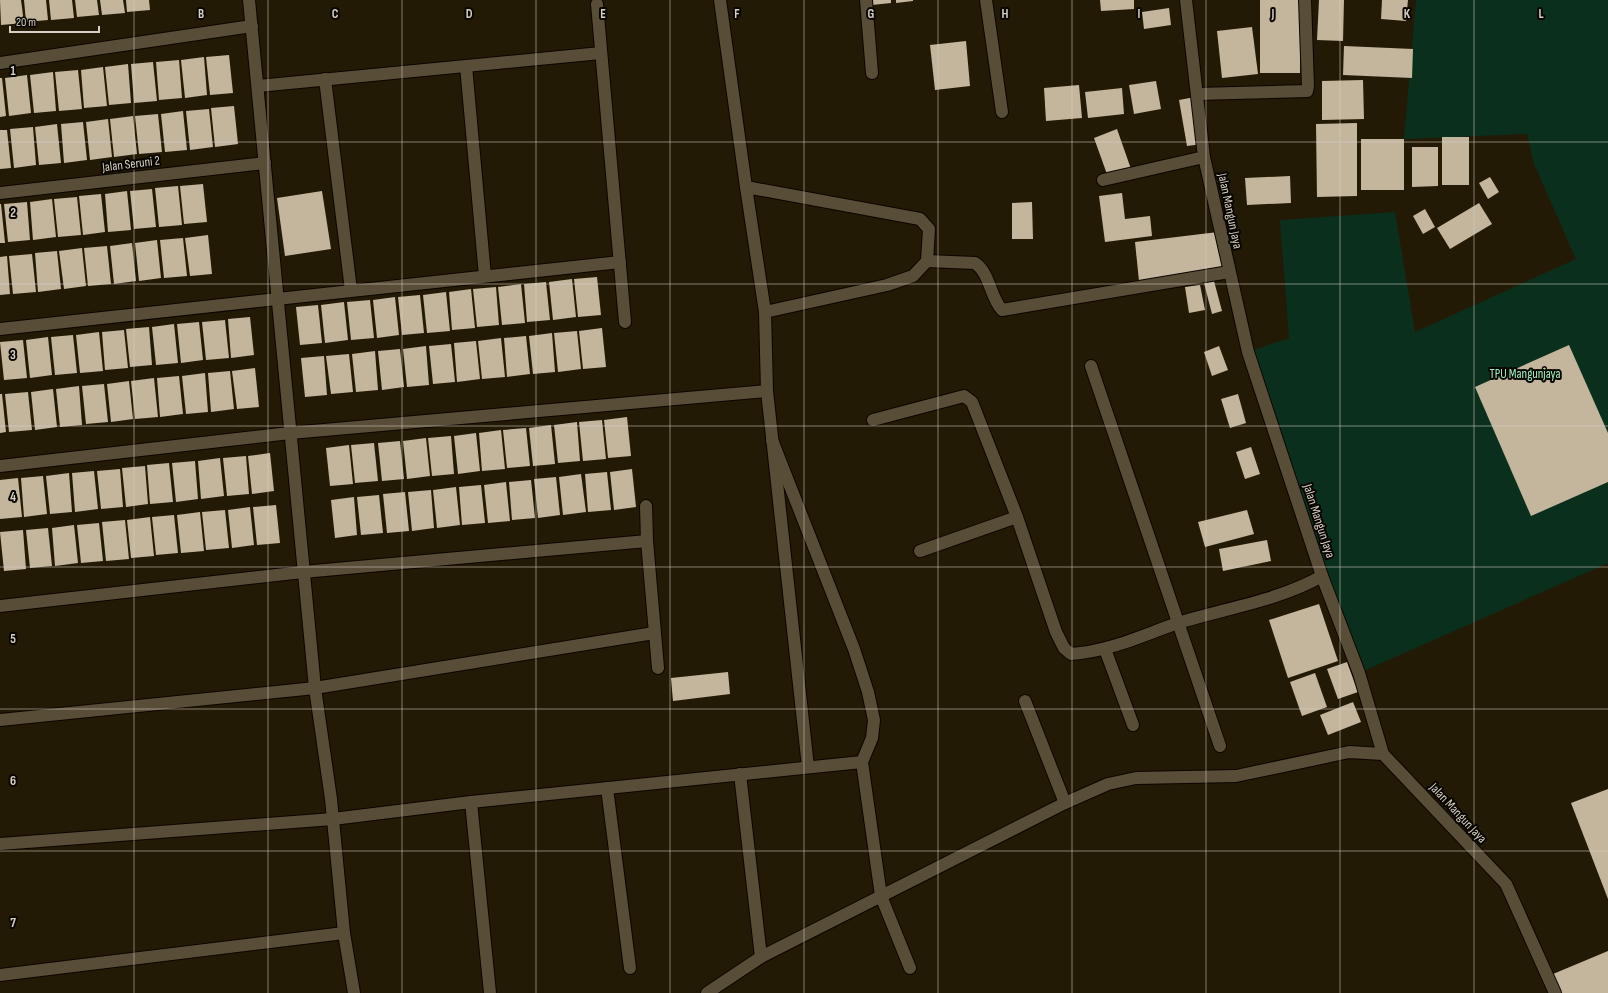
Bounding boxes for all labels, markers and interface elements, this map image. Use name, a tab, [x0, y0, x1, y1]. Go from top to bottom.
text: B	[198, 6, 204, 22]
text: C	[332, 6, 339, 22]
text: D	[466, 6, 473, 22]
text: E	[600, 6, 606, 22]
text: F	[734, 6, 740, 22]
text: G	[868, 6, 875, 22]
text: H	[1002, 6, 1009, 22]
text: I	[1138, 6, 1141, 22]
text: J	[1271, 6, 1275, 22]
text: K	[1404, 6, 1411, 22]
text: L	[1538, 6, 1544, 22]
scale bar	[10, 8, 99, 34]
text: 20 m	[16, 15, 36, 30]
text: 1	[10, 63, 16, 79]
street label: Jalan Seruni 2	[100, 153, 161, 176]
street label: Jalan Mangun Jaya	[1214, 171, 1246, 250]
text: 2	[10, 205, 16, 221]
text: 3	[10, 347, 16, 363]
park label: TPU Mangunjaya	[1490, 366, 1560, 382]
street label: Jalan Mangun Jaya	[1299, 481, 1338, 560]
text: 4	[10, 489, 16, 505]
text: 5	[10, 631, 16, 647]
text: 6	[10, 773, 16, 789]
street label: Jalan Mangun Jaya	[1425, 779, 1490, 846]
text: 7	[10, 915, 16, 931]

